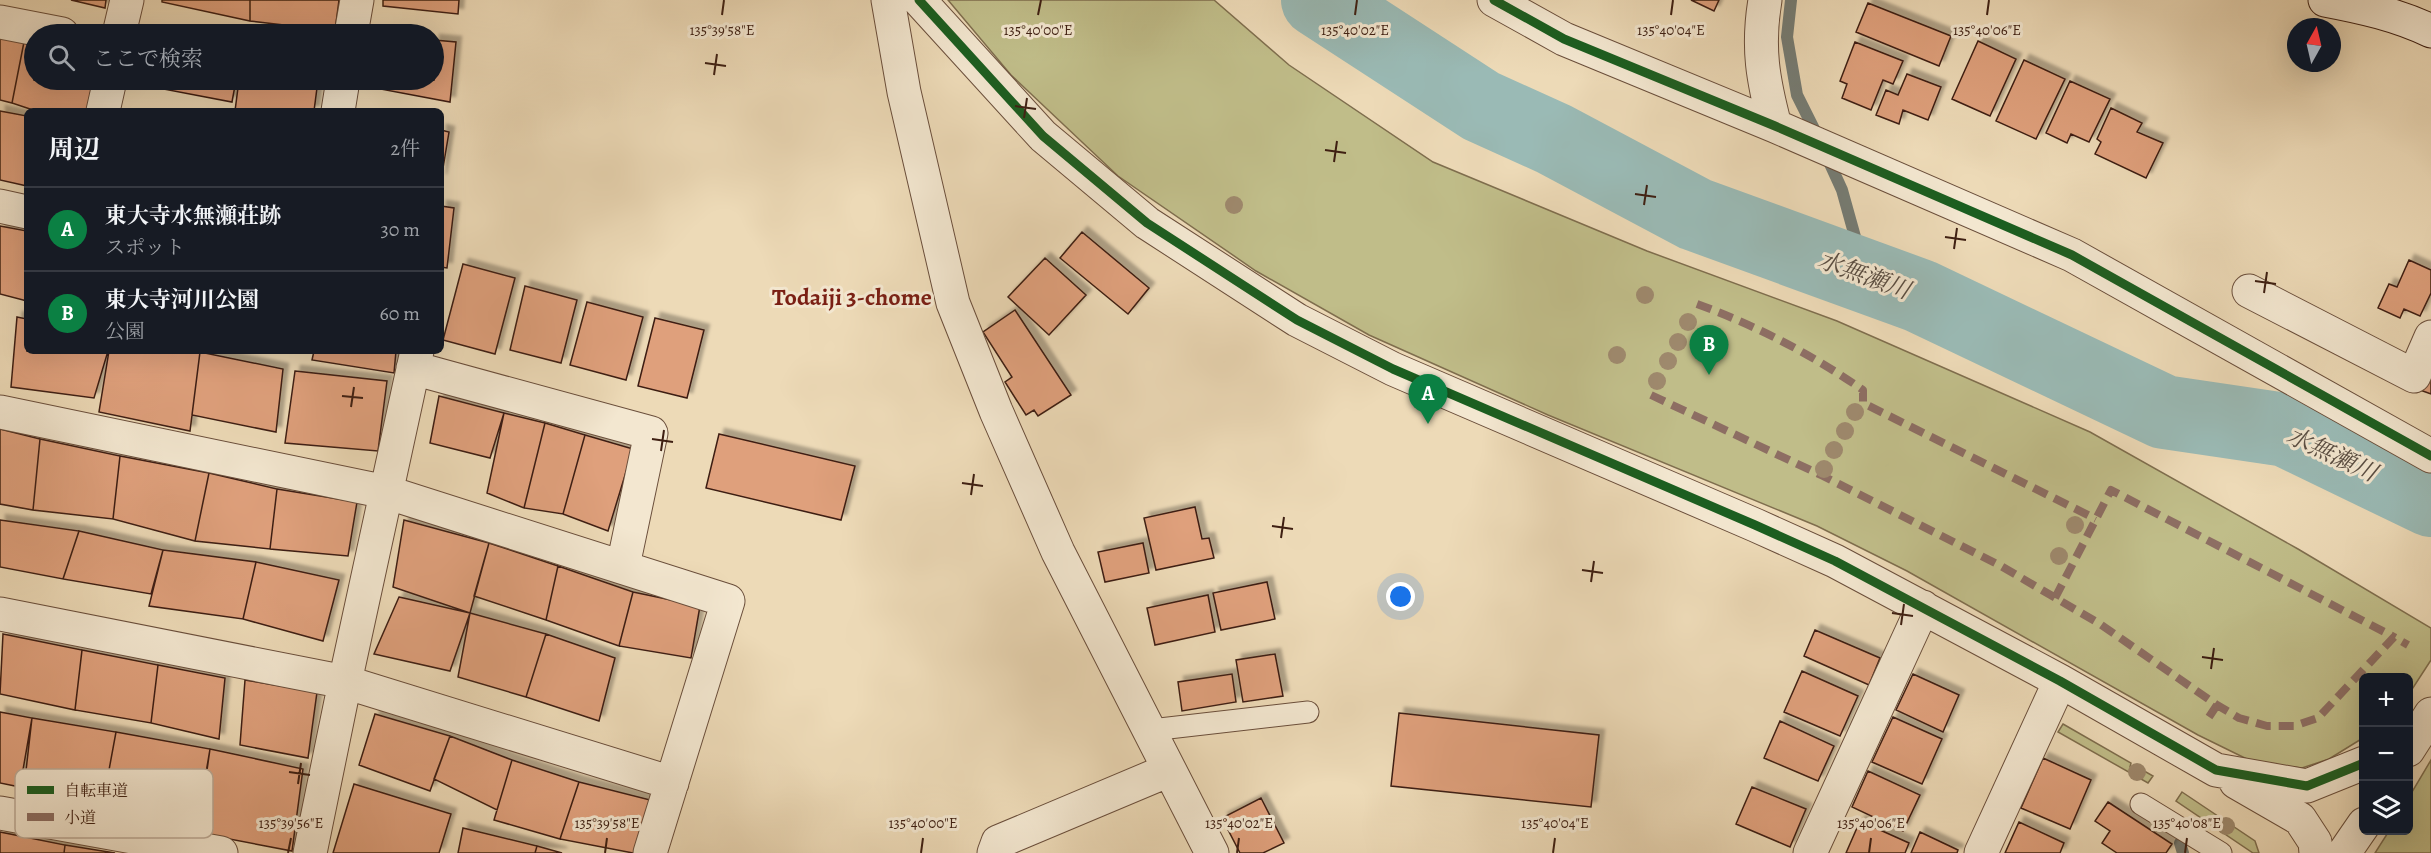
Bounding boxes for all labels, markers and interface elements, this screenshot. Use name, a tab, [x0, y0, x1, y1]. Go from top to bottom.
north arrow	[2287, 18, 2341, 72]
text: 135°39'58"E	[689, 20, 755, 40]
text: 135°40'00"E	[1003, 20, 1073, 40]
text: 135°40'02"E	[1321, 20, 1389, 40]
text: 135°40'04"E	[1637, 20, 1705, 40]
text: 135°40'06"E	[1953, 20, 2021, 40]
search box	[24, 24, 444, 90]
icon: search	[45, 41, 78, 74]
text: ここで検索	[93, 44, 203, 74]
text: 周辺	[48, 132, 100, 167]
text: 2件	[391, 135, 420, 162]
text: 東大寺水無瀬荘跡	[105, 201, 281, 231]
text: A	[61, 216, 74, 243]
text: 30 m	[380, 216, 420, 243]
text: スポット	[105, 234, 185, 261]
water label: 水無瀬川	[1813, 244, 1917, 307]
district label: Todaiji 3-chome	[772, 281, 932, 313]
text: 東大寺河川公園	[105, 285, 259, 315]
text: B	[61, 300, 74, 327]
text: 60 m	[380, 300, 420, 327]
text: 公園	[105, 318, 145, 345]
pin: B	[1690, 326, 1728, 375]
pin: A	[1408, 374, 1448, 424]
water label: 水無瀬川	[2282, 419, 2385, 490]
your location	[1386, 582, 1415, 611]
map controls	[2359, 673, 2413, 835]
button: +	[2359, 673, 2413, 727]
button: −	[2359, 727, 2413, 781]
legend	[15, 769, 213, 838]
text: 自転車道	[64, 780, 128, 802]
button: layers	[2359, 781, 2413, 835]
text: 小道	[64, 807, 96, 829]
text: 135°39'56"E	[259, 813, 323, 833]
text: 135°39'58"E	[574, 813, 640, 833]
text: 135°40'00"E	[888, 813, 958, 833]
text: 135°40'02"E	[1205, 813, 1273, 833]
text: 135°40'04"E	[1521, 813, 1589, 833]
text: 135°40'06"E	[1837, 813, 1905, 833]
text: 135°40'08"E	[2153, 813, 2221, 833]

